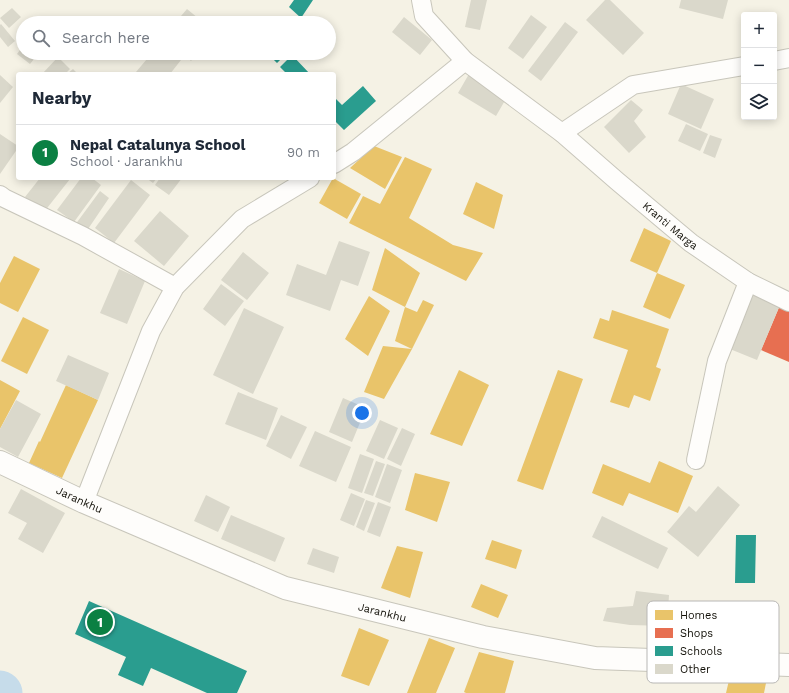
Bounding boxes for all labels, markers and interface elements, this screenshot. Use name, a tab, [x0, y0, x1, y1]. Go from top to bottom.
map controls	[741, 12, 777, 120]
button: +	[741, 12, 777, 48]
search box	[16, 16, 336, 60]
icon: search	[30, 27, 52, 49]
text: Search here	[62, 29, 150, 47]
button: −	[741, 48, 777, 84]
button: layers	[741, 84, 777, 120]
text: Nearby	[32, 88, 91, 108]
text: Nepal Catalunya School	[70, 136, 245, 154]
text: 1	[42, 145, 48, 160]
text: 90 m	[287, 145, 320, 160]
text: School · Jarankhu	[70, 154, 183, 169]
street label: Kranti Marga	[640, 199, 700, 253]
your location	[352, 403, 372, 423]
street label: Jarankhu	[54, 484, 104, 516]
street label: Jarankhu	[357, 600, 408, 625]
legend	[647, 601, 779, 683]
pin: 1	[87, 607, 113, 637]
text: Homes	[680, 609, 717, 622]
text: Shops	[680, 627, 713, 640]
text: Schools	[680, 645, 723, 658]
text: Other	[680, 663, 711, 676]

